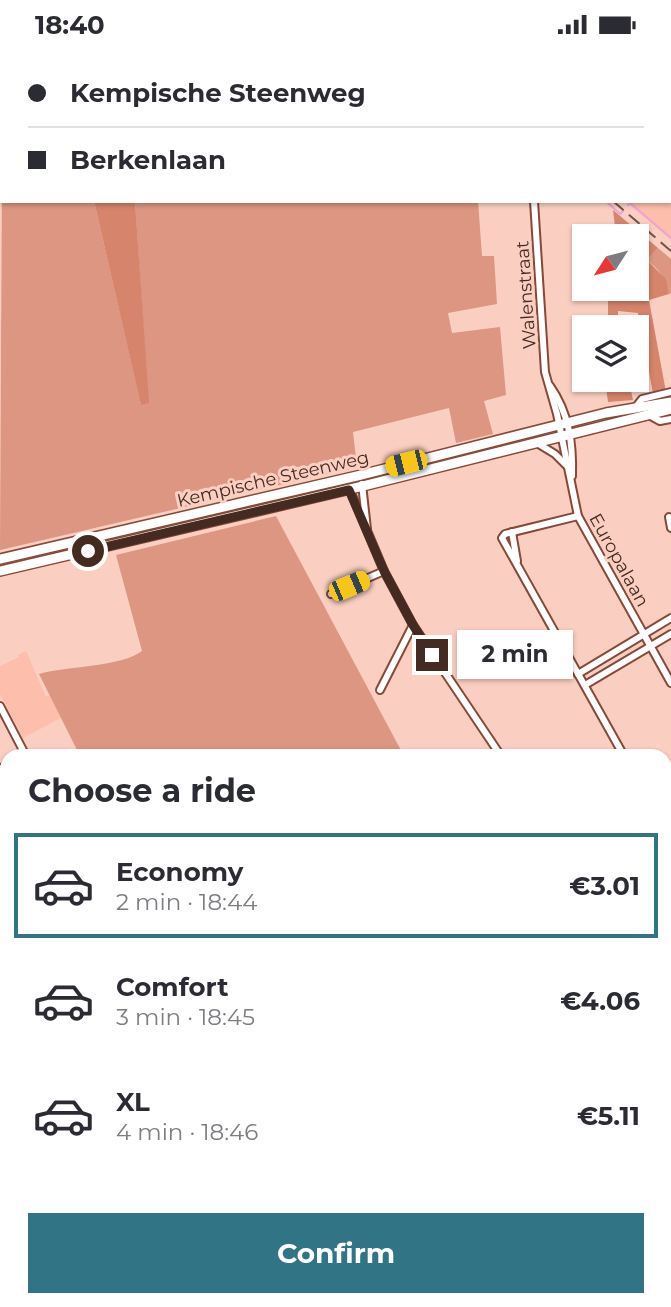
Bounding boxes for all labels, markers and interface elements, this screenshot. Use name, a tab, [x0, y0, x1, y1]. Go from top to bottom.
text: 18:40	[35, 9, 105, 41]
text: Kempische Steenweg	[70, 77, 366, 109]
text: Berkenlaan	[70, 144, 226, 176]
north arrow	[572, 224, 649, 301]
map controls	[572, 224, 649, 392]
street label: Walenstraat	[511, 240, 541, 350]
button: layers	[572, 315, 649, 392]
street label: Kempische Steenweg	[175, 446, 371, 512]
car	[384, 448, 429, 478]
street label: Europalaan	[584, 509, 654, 611]
route start	[72, 535, 104, 567]
car	[326, 568, 373, 604]
callout: 2 min	[457, 631, 572, 679]
route end	[416, 639, 448, 671]
text: 2 min	[481, 640, 549, 668]
text: Choose a ride	[28, 771, 256, 810]
icon: car	[32, 854, 95, 917]
text: Economy	[116, 856, 243, 888]
text: €3.01	[569, 870, 640, 902]
text: 2 min · 18:44	[116, 888, 257, 916]
icon: car	[32, 969, 95, 1032]
text: Comfort	[116, 971, 228, 1003]
text: €4.06	[560, 985, 640, 1017]
text: 3 min · 18:45	[116, 1003, 255, 1031]
icon: car	[32, 1084, 95, 1147]
text: XL	[116, 1086, 150, 1118]
text: €5.11	[577, 1100, 640, 1132]
text: 4 min · 18:46	[116, 1118, 258, 1146]
button: Confirm	[28, 1213, 644, 1293]

